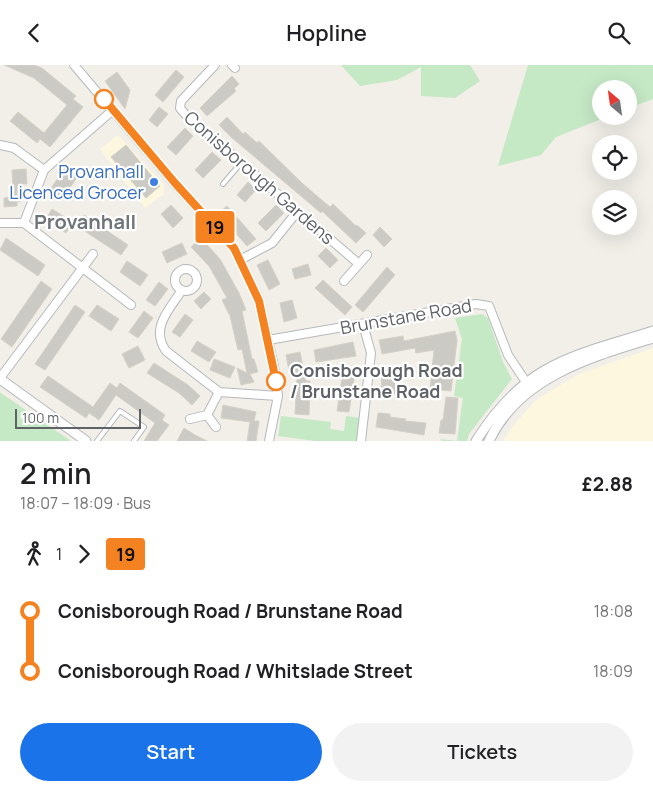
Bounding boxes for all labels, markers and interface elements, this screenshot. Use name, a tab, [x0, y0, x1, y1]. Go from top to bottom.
text: Hopline	[286, 18, 367, 48]
icon: back	[20, 19, 48, 47]
icon: search	[605, 19, 633, 47]
north arrow	[592, 80, 638, 125]
map controls	[592, 80, 637, 235]
unlabelled marker	[94, 89, 114, 109]
street label: Conisborough Gardens	[179, 105, 340, 249]
button: locate	[592, 135, 637, 180]
place label: Provanhall Licenced Grocer	[9, 159, 144, 204]
marker: Provanhall Licenced Grocer	[148, 176, 160, 188]
button: layers	[592, 190, 637, 235]
district label: Provanhall	[34, 208, 136, 235]
line badge: 19	[192, 211, 238, 243]
text: 19	[205, 215, 225, 239]
street label: Brunstane Road	[338, 293, 473, 339]
place label: Conisborough Road / Brunstane Road	[290, 358, 463, 403]
marker: Conisborough Road / Brunstane Road	[266, 371, 286, 391]
scale bar	[15, 406, 141, 429]
text: 100 m	[22, 408, 59, 427]
text: 2 min	[20, 454, 91, 492]
text: £2.88	[582, 471, 633, 497]
text: 18:07 – 18:09 · Bus	[20, 492, 151, 514]
icon: walk	[20, 540, 48, 568]
icon: forward	[70, 540, 98, 568]
text: 19	[116, 542, 135, 566]
text: 1	[56, 543, 62, 565]
text: Conisborough Road / Brunstane Road	[58, 598, 403, 624]
text: 18:08	[594, 600, 633, 622]
text: Conisborough Road / Whitslade Street	[58, 658, 413, 684]
text: 18:09	[593, 660, 633, 682]
button: Start	[20, 723, 322, 781]
button: Tickets	[332, 723, 633, 781]

